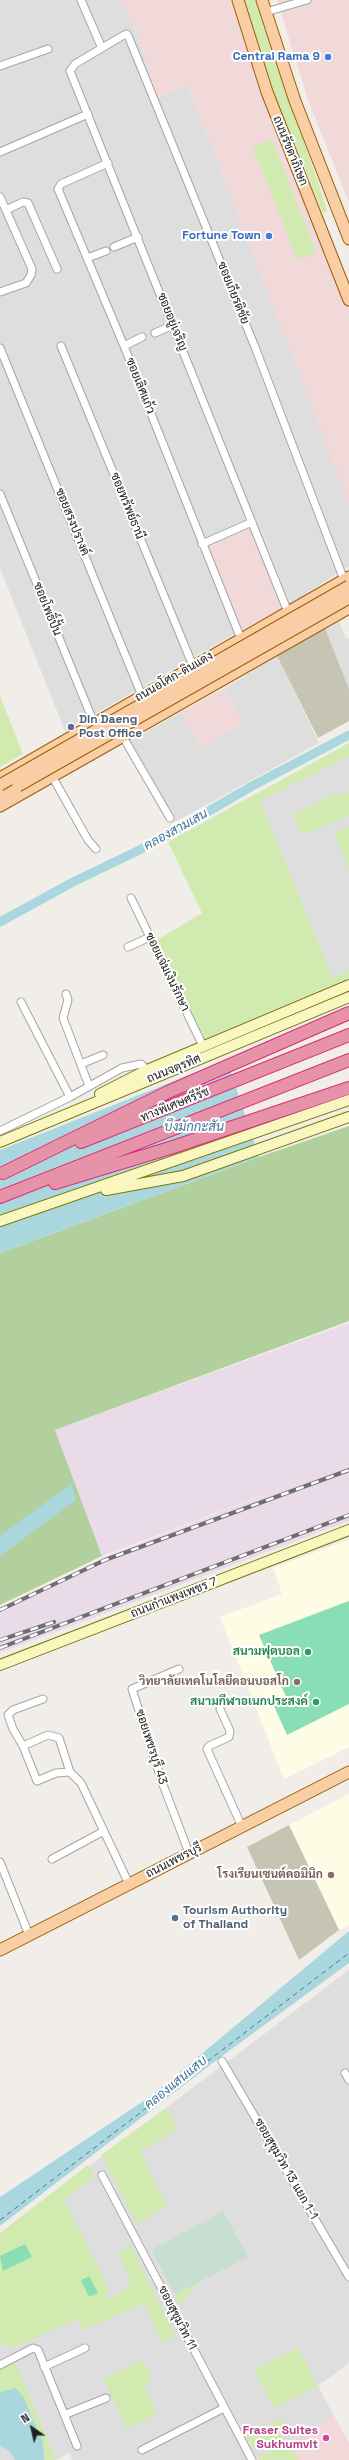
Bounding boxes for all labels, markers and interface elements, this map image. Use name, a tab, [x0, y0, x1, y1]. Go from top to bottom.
place label: Central Rama 9	[233, 50, 320, 64]
marker: Central Rama 9	[323, 52, 333, 62]
street label: ถนนรัชดาภิเษก	[269, 114, 311, 188]
place label: Fortune Town	[182, 229, 261, 243]
marker: Fortune Town	[264, 231, 274, 241]
street label: ซอยเกียรติชัย	[214, 260, 252, 326]
street label: ซอยอยู่เจริญ	[154, 291, 190, 353]
street label: ซอยเลิศแก้ว	[122, 356, 158, 416]
street label: ซอยทรัพย์ธานี	[107, 471, 147, 541]
street label: ซอยสรงปรางค์	[52, 486, 92, 558]
street label: ซอยโพธิ์ปั้น	[30, 580, 64, 638]
street label: ถนนอโศก-ดินแดง	[132, 649, 216, 705]
place label: Din Daeng Post Office	[79, 713, 142, 741]
marker: Din Daeng Post Office	[66, 722, 76, 732]
water label: คลองสามเสน	[141, 806, 211, 854]
street label: ซอยแจ่มเงินรักษา	[142, 930, 192, 1014]
street label: ถนนจตุรทิศ	[145, 1052, 203, 1086]
street label: ทางพิเศษศรีรัช	[138, 1085, 212, 1125]
water label: บึงมักกะสัน	[164, 1119, 224, 1135]
street label: ถนนกำแพงเพชร 7	[129, 1575, 219, 1621]
place label: สนามฟุตบอล	[233, 1645, 300, 1659]
marker: สนามฟุตบอล	[303, 1647, 313, 1657]
place label: วิทยาลัยเทคโนโลยีดอนบอสโก	[139, 1675, 289, 1689]
marker: วิทยาลัยเทคโนโลยีดอนบอสโก	[292, 1677, 302, 1687]
place label: สนามกีฬาอเนกประสงค์	[190, 1695, 308, 1709]
marker: สนามกีฬาอเนกประสงค์	[311, 1697, 321, 1707]
street label: ซอยเพชรบุรี 43	[132, 1708, 170, 1786]
street label: ถนนเพชรบุรี	[143, 1841, 205, 1881]
place label: โรงเรียนเซนต์ดอมินิก	[217, 1868, 323, 1882]
marker: โรงเรียนเซนต์ดอมินิก	[326, 1870, 336, 1880]
place label: Tourism Authority of Thailand	[183, 1904, 287, 1932]
marker: Tourism Authority of Thailand	[170, 1913, 180, 1923]
water label: คลองแสนแสบ	[142, 2053, 210, 2113]
street label: ซอยสุขุมวิท 13 แยก 1-1	[251, 2116, 321, 2222]
street label: ซอยสุขุมวิท 11	[155, 2284, 199, 2352]
north arrow	[12, 2408, 52, 2448]
text: N	[18, 2410, 32, 2426]
place label: Fraser Suites Sukhumvit	[243, 2424, 318, 2452]
marker: Fraser Suites Sukhumvit	[321, 2433, 331, 2443]

